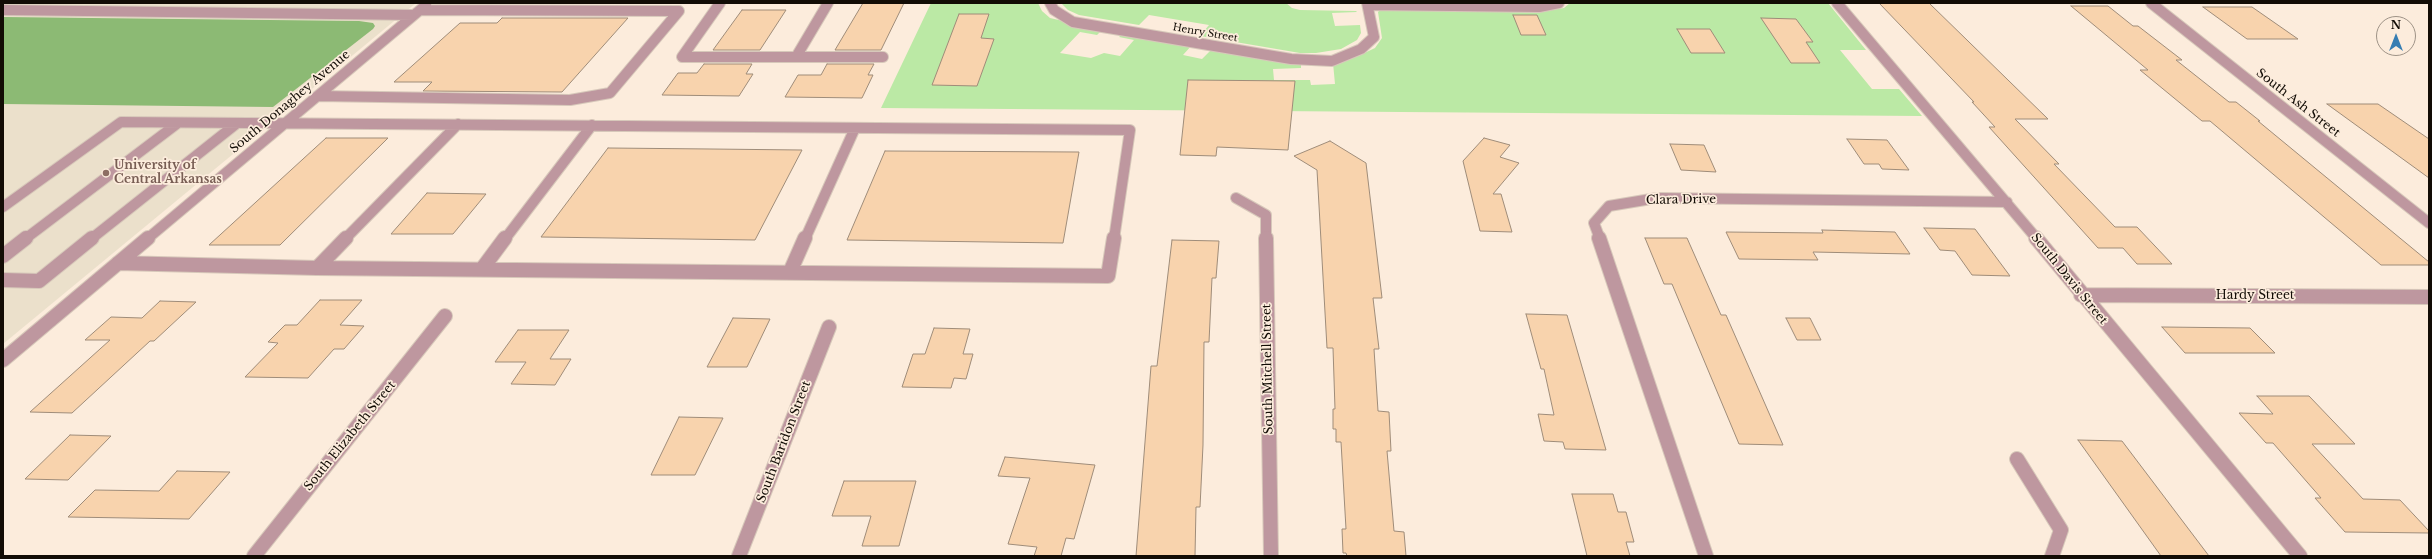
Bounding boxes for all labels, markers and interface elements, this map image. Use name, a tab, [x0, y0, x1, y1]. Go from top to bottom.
north arrow	[2376, 16, 2416, 56]
text: N	[2391, 18, 2401, 32]
street label: Henry Street	[1172, 21, 1238, 45]
street label: South Donaghey Avenue	[227, 48, 353, 156]
street label: South Ash Street	[2253, 66, 2343, 140]
place label: University of Central Arkansas	[114, 159, 222, 187]
marker: University of Central Arkansas	[101, 168, 111, 178]
street label: Clara Drive	[1646, 192, 1716, 208]
street label: South Davis Street	[2028, 230, 2110, 328]
street label: Hardy Street	[2216, 289, 2294, 303]
street label: South Mitchell Street	[1260, 304, 1276, 434]
street label: South Elizabeth Street	[301, 378, 399, 494]
street label: South Baridon Street	[754, 379, 814, 505]

